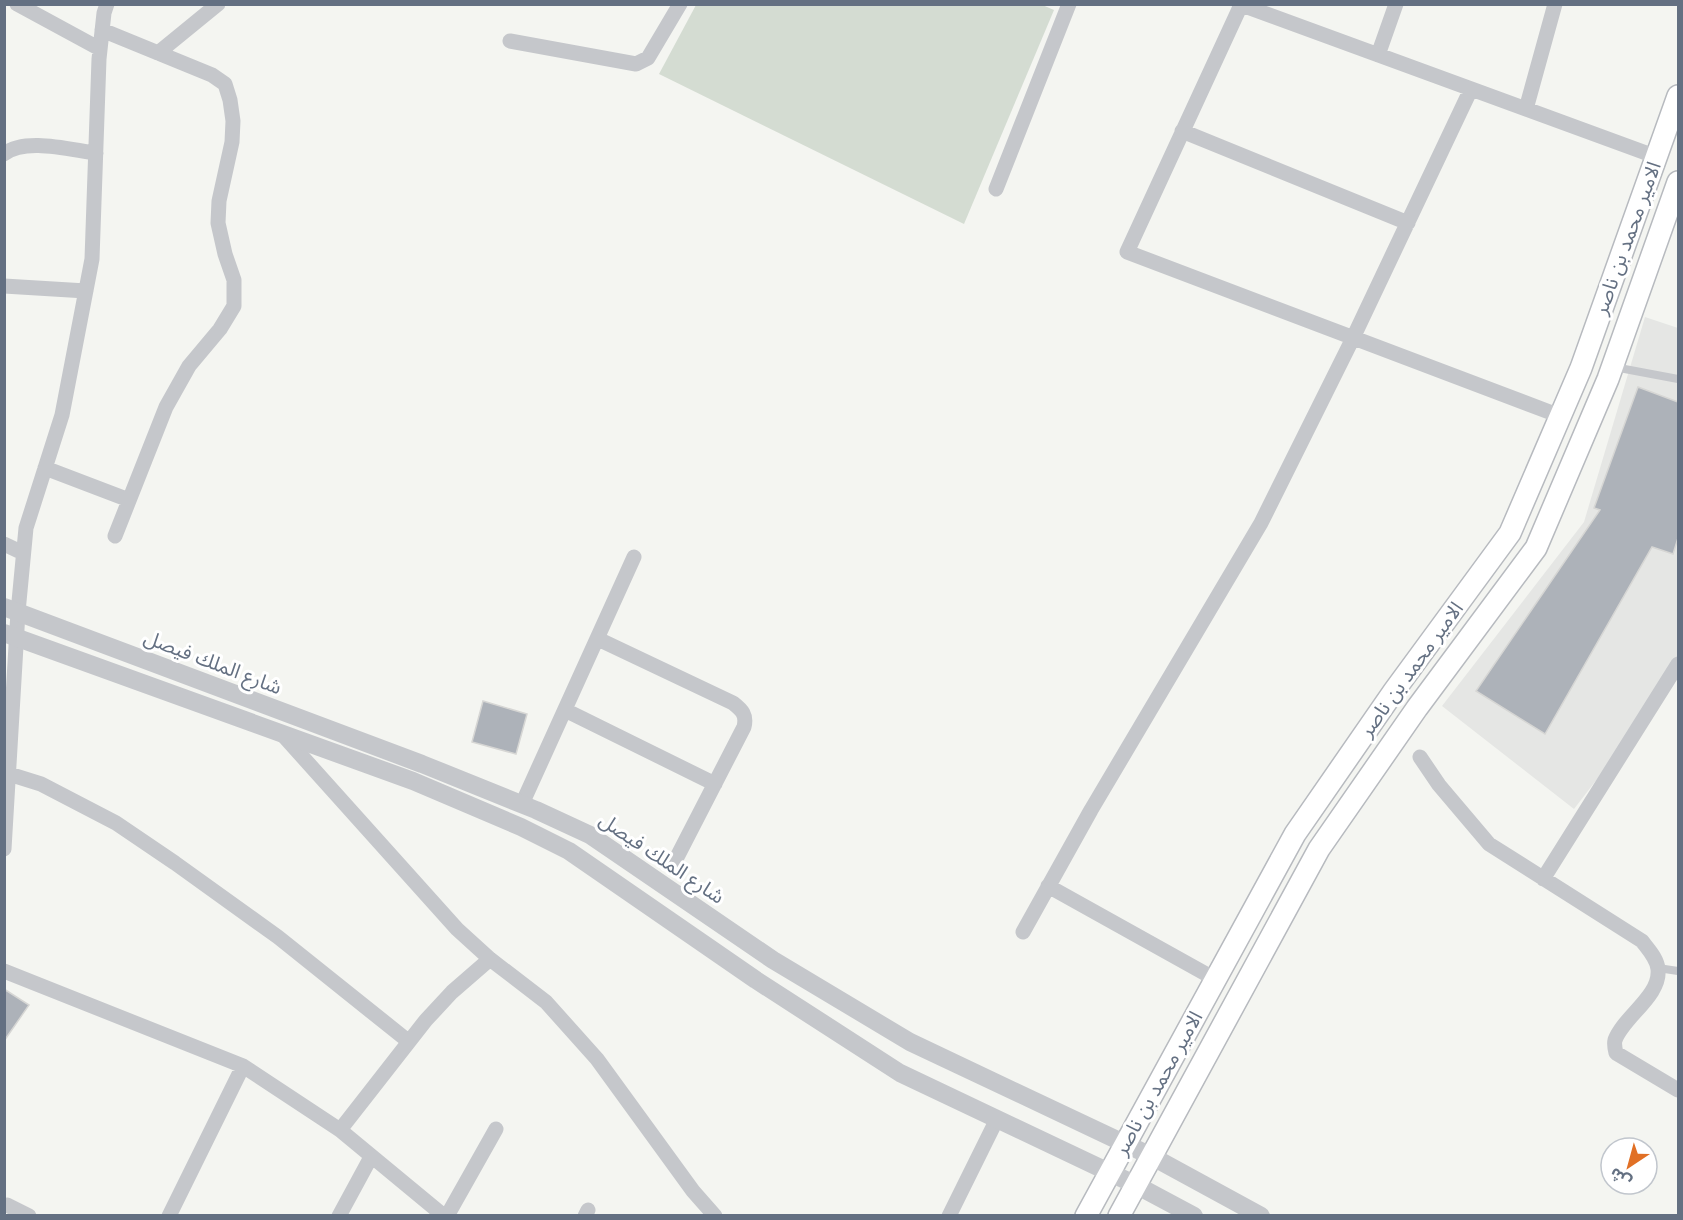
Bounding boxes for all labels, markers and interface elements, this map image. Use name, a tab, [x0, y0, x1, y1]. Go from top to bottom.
street label: الامير محمد بن ناصر	[1587, 158, 1667, 319]
street label: الامير محمد بن ناصر	[1353, 596, 1469, 743]
street label: شارع الملك فيصل	[140, 624, 286, 702]
street label: شارع الملك فيصل	[593, 807, 730, 911]
street label: الامير محمد بن ناصر	[1107, 1006, 1208, 1161]
north arrow	[1599, 1136, 1659, 1196]
text: ش	[1605, 1163, 1636, 1193]

